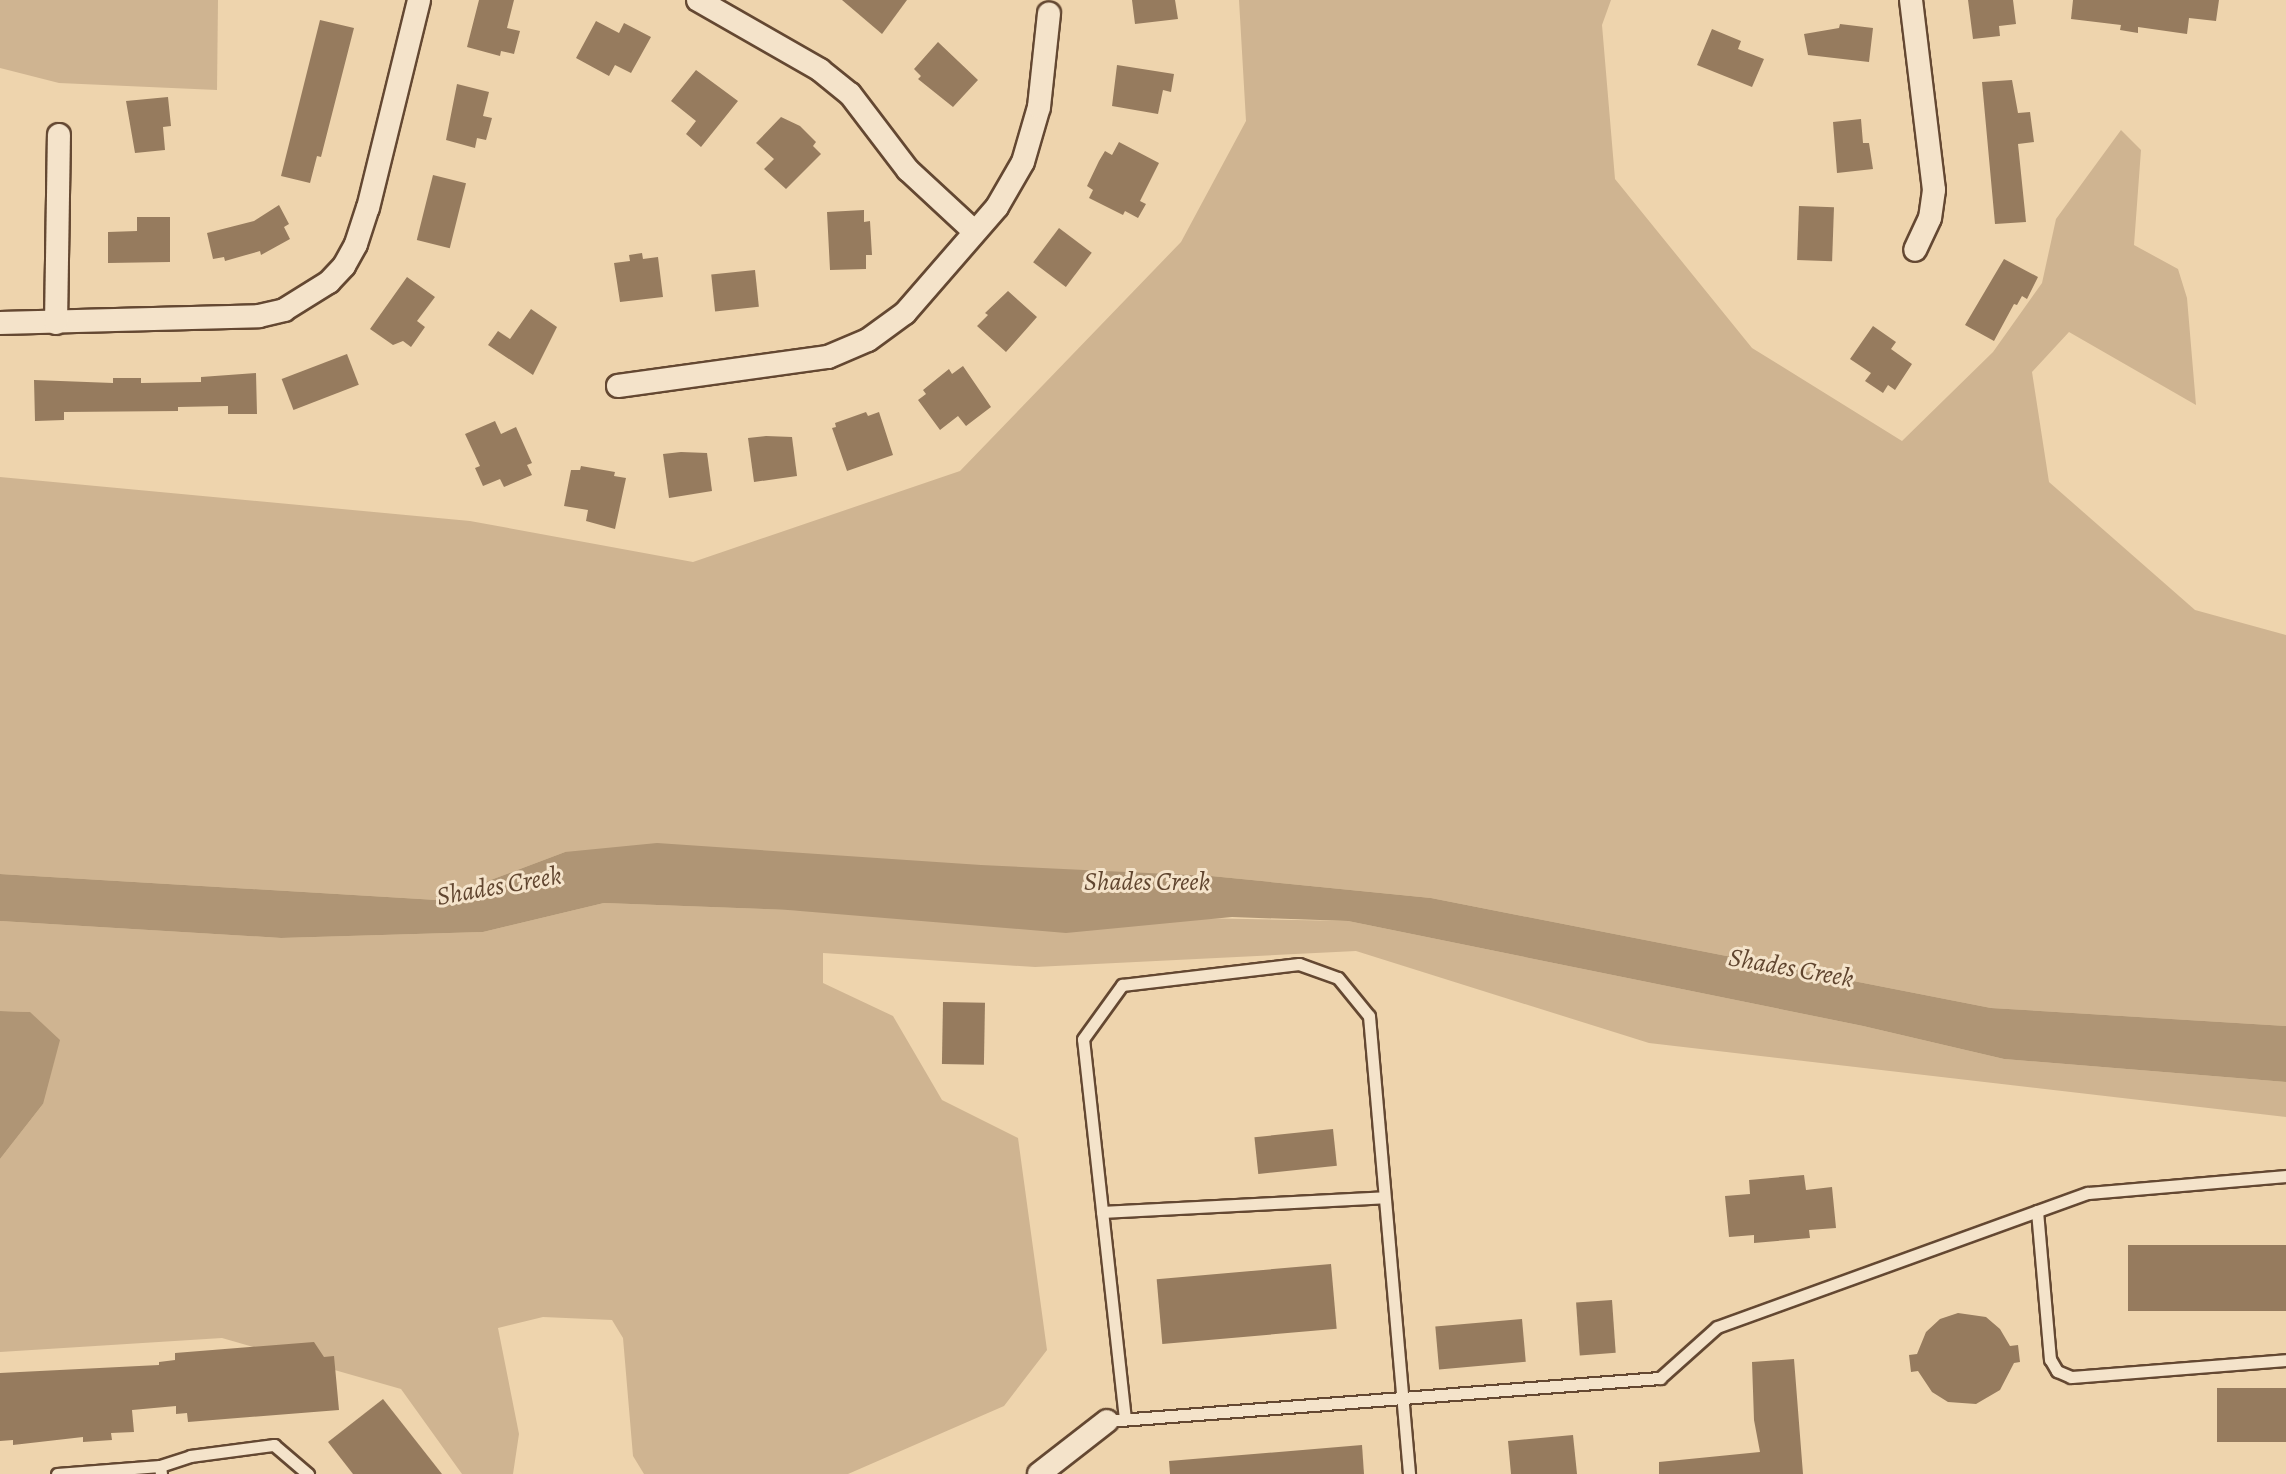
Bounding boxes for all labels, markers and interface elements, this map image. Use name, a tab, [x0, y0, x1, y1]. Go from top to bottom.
water label: Shades Creek	[434, 860, 564, 912]
water label: Shades Creek	[1084, 866, 1210, 898]
water label: Shades Creek	[1726, 942, 1856, 994]

